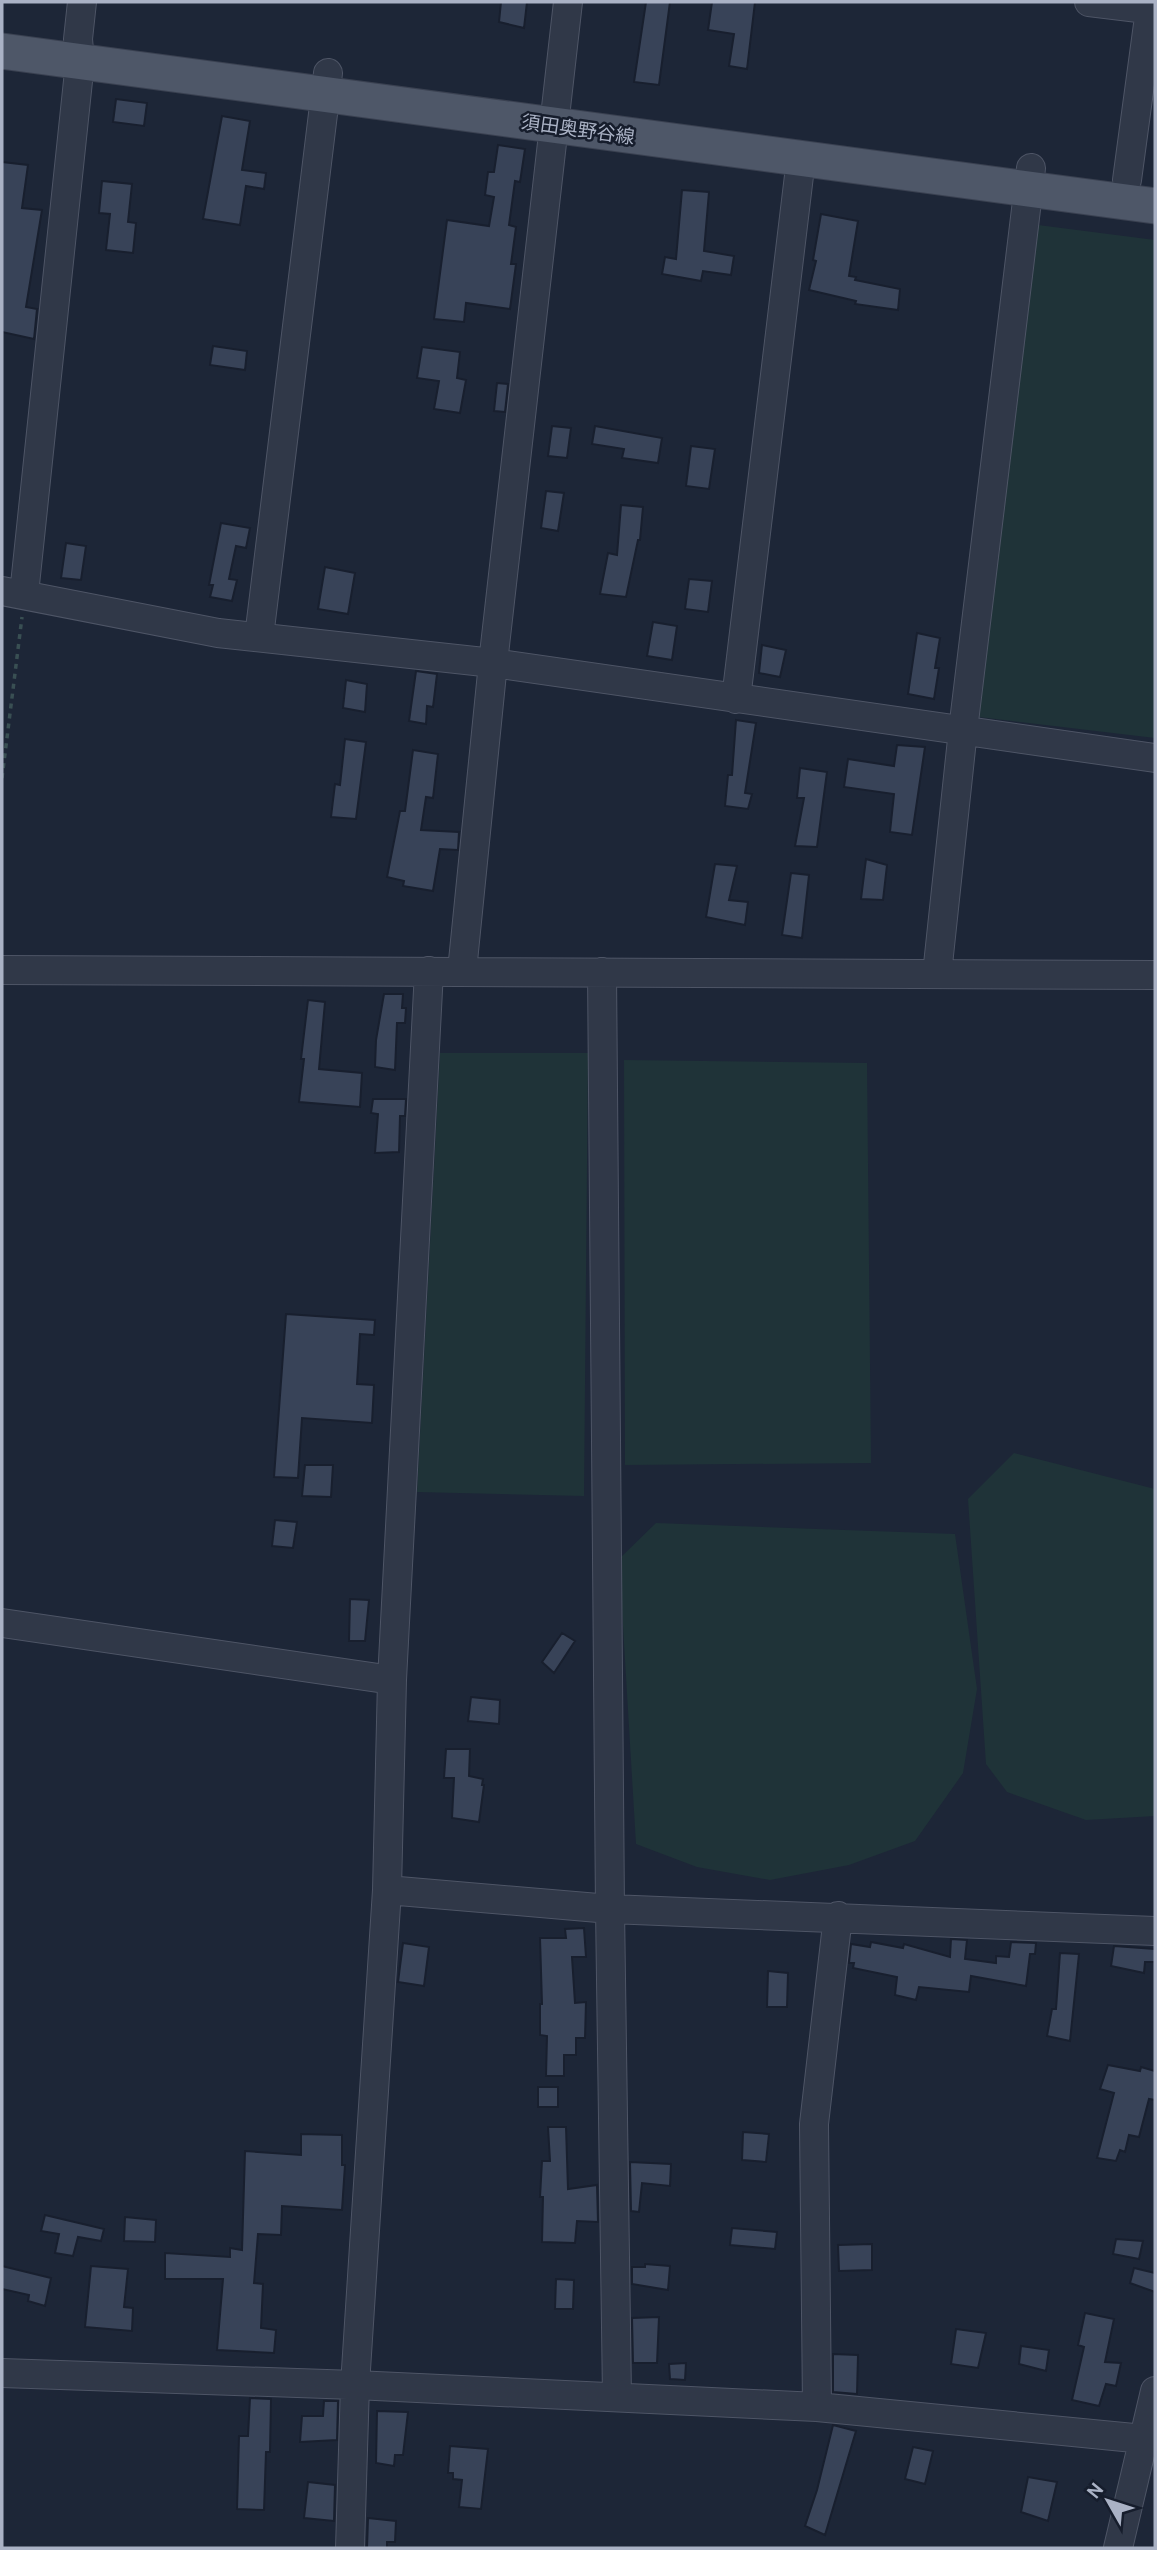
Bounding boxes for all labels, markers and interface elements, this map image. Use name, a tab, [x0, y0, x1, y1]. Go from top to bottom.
street label: 須田奥野谷線	[520, 110, 636, 149]
north arrow	[1073, 2466, 1143, 2536]
text: N	[1082, 2478, 1108, 2503]

